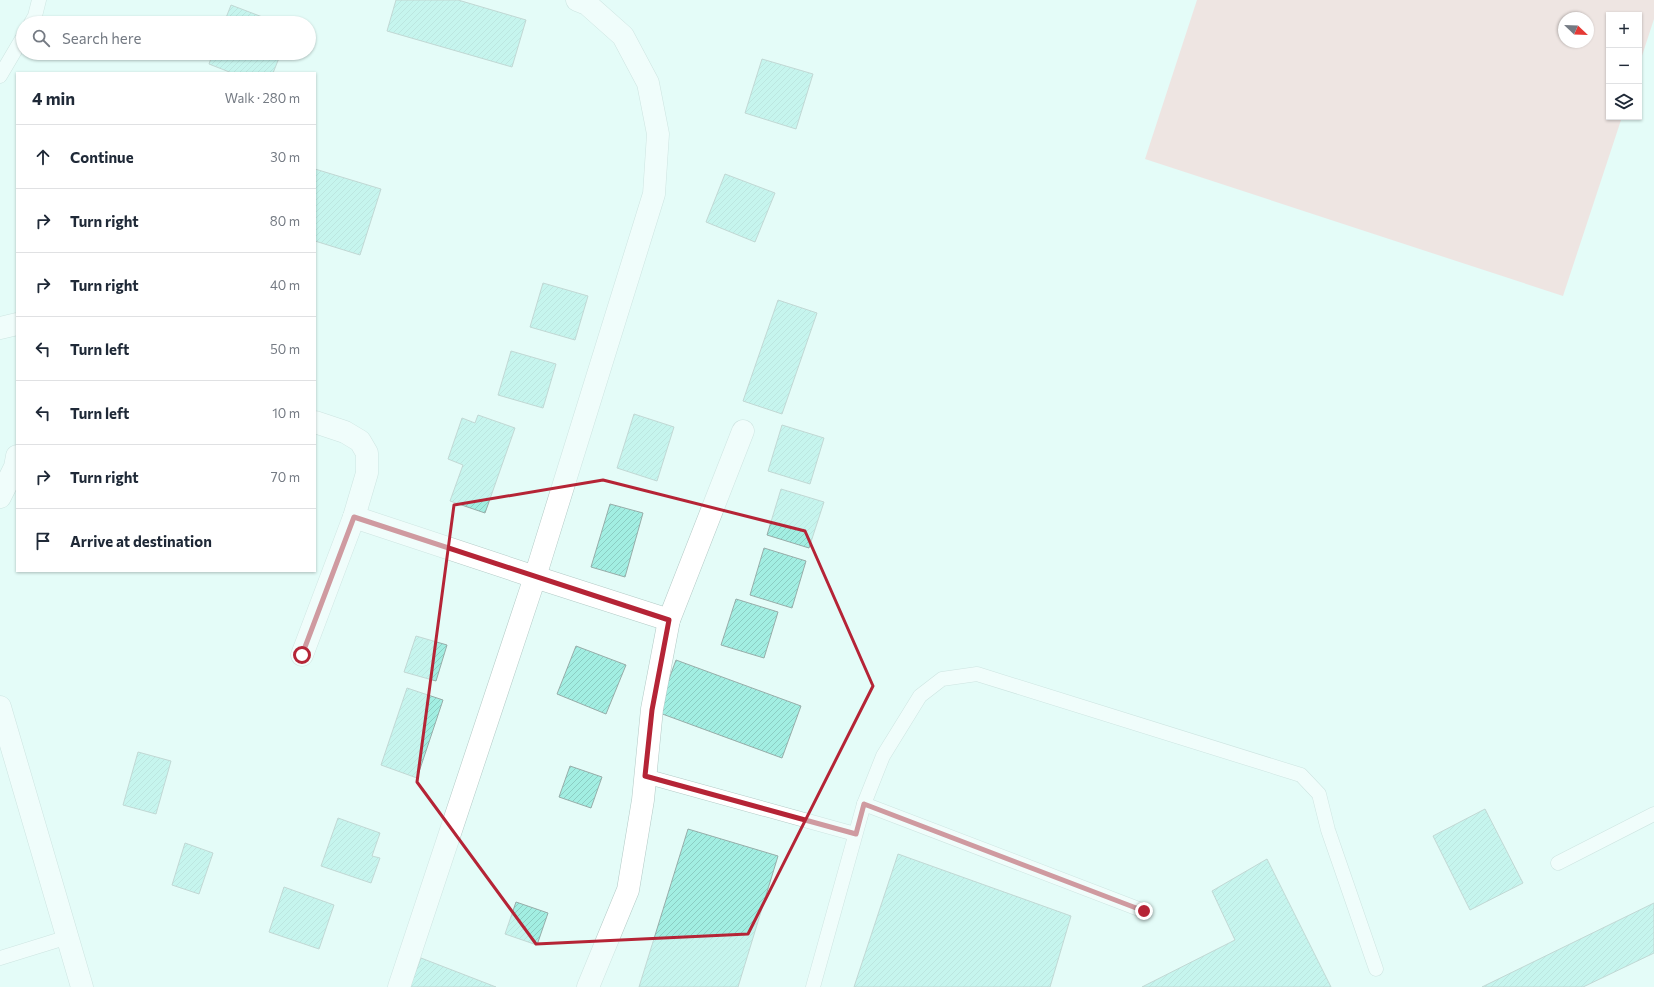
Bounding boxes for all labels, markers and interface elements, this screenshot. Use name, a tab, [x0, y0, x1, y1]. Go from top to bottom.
north arrow	[1558, 12, 1594, 48]
map controls	[1606, 12, 1642, 120]
button: +	[1606, 12, 1642, 48]
search box	[16, 16, 316, 60]
icon: search	[30, 27, 52, 49]
text: Search here	[62, 29, 141, 47]
button: −	[1606, 48, 1642, 84]
button: layers	[1606, 84, 1642, 120]
text: 4 min	[32, 88, 75, 109]
text: Walk · 280 m	[225, 90, 300, 106]
icon: ahead	[32, 146, 54, 168]
text: Continue	[70, 148, 134, 166]
text: 30 m	[270, 149, 300, 165]
icon: right	[32, 210, 54, 232]
text: Turn right	[70, 212, 139, 230]
text: 80 m	[270, 213, 300, 229]
icon: right	[32, 274, 54, 296]
text: Turn right	[70, 276, 139, 294]
text: 40 m	[270, 277, 300, 293]
icon: left	[32, 338, 54, 360]
text: Turn left	[70, 340, 129, 358]
text: 50 m	[270, 341, 300, 357]
icon: left	[32, 402, 54, 424]
text: Turn left	[70, 404, 129, 422]
text: 10 m	[272, 405, 300, 421]
icon: right	[32, 466, 54, 488]
text: Turn right	[70, 468, 139, 486]
text: 70 m	[271, 469, 300, 485]
icon: arrive	[32, 530, 54, 552]
text: Arrive at destination	[70, 532, 212, 550]
route start	[293, 646, 311, 664]
route end	[1135, 902, 1153, 920]

